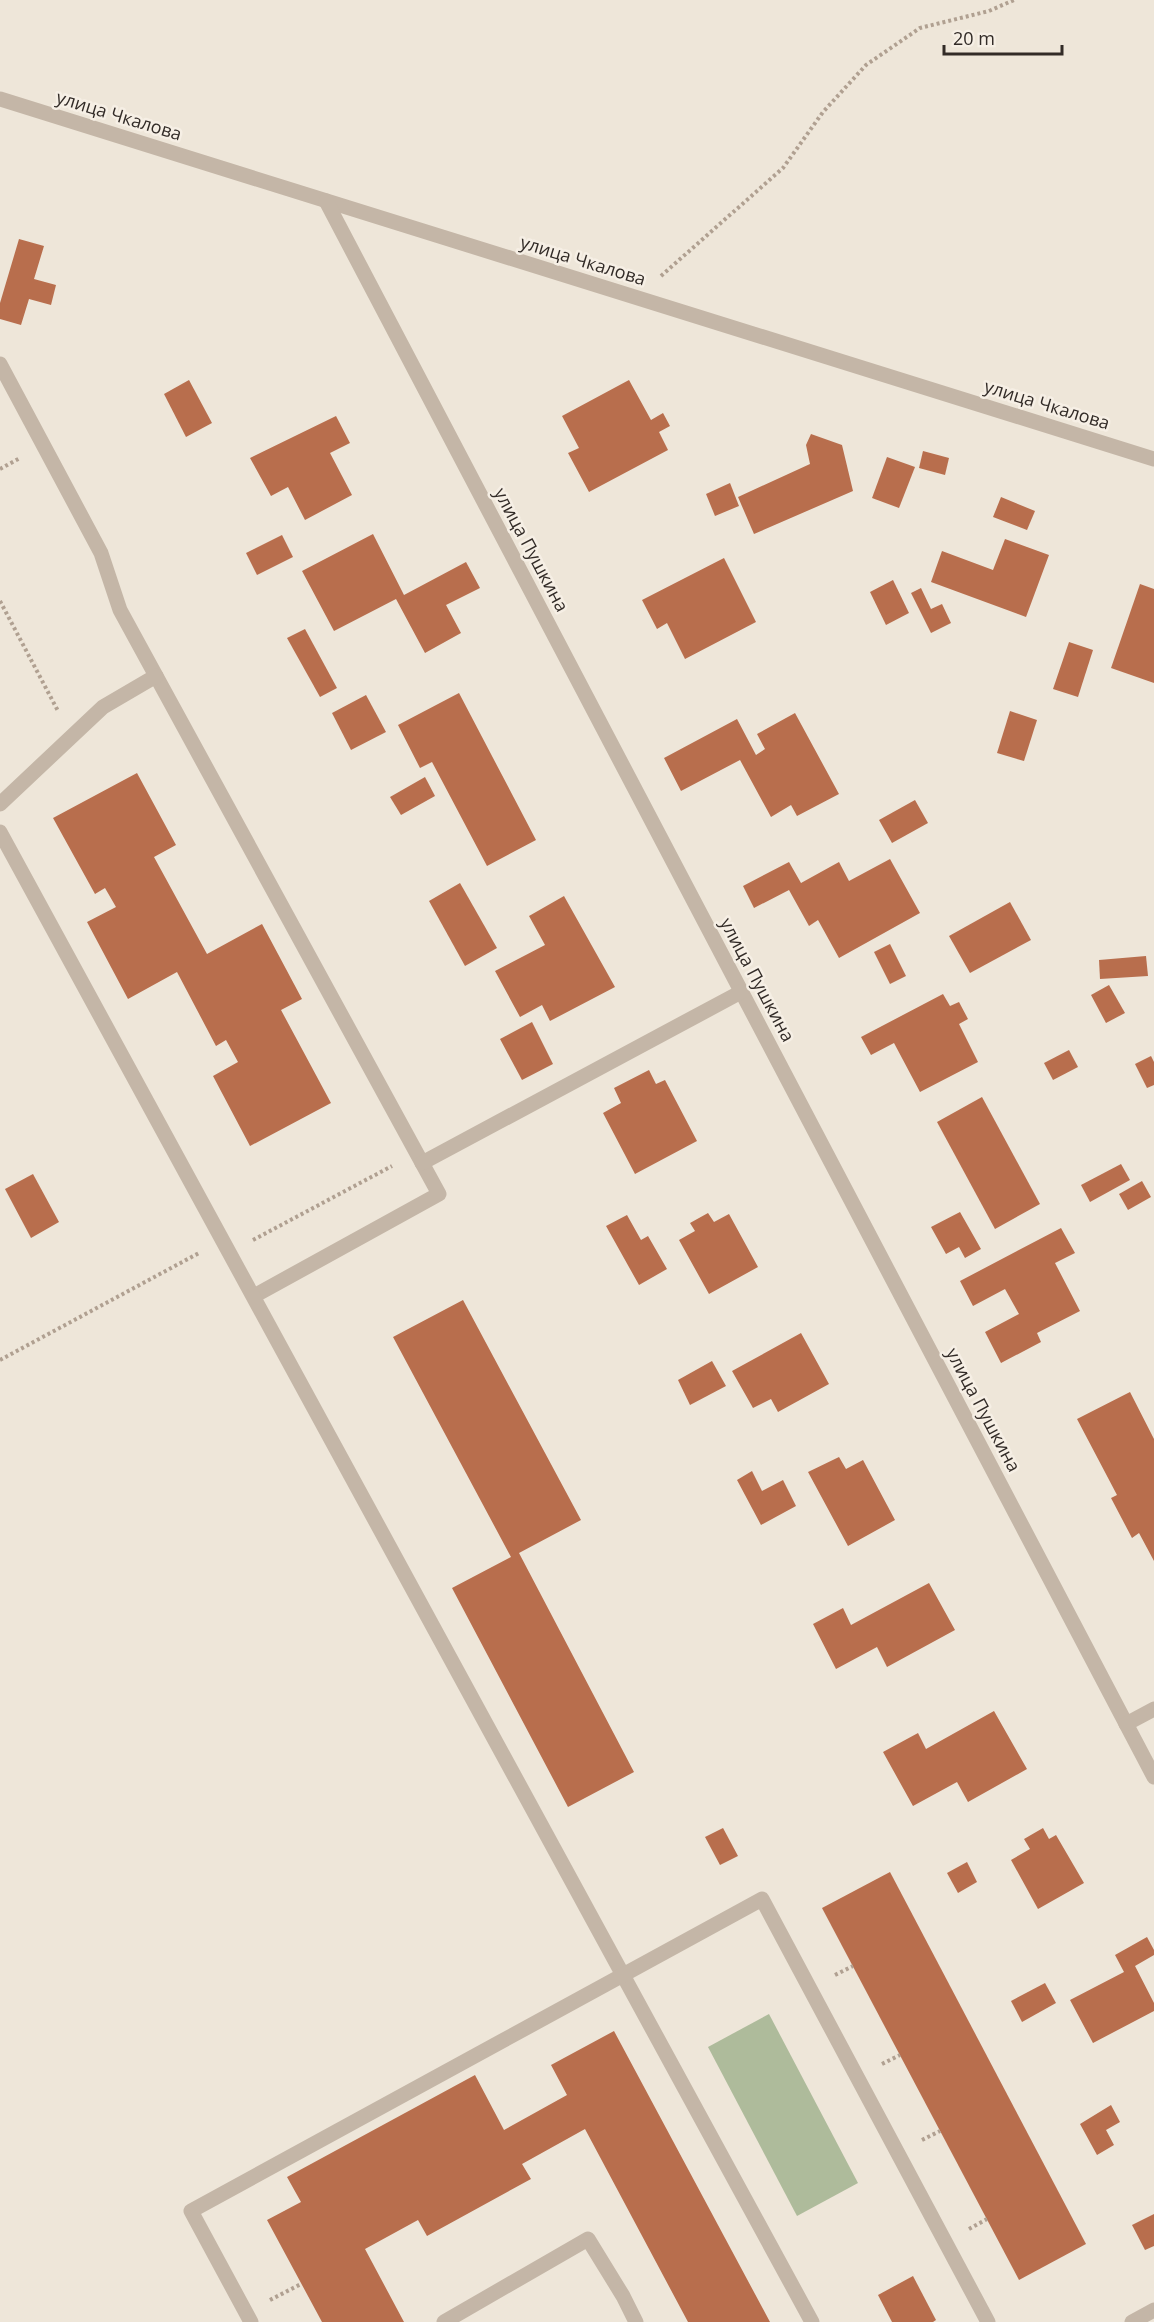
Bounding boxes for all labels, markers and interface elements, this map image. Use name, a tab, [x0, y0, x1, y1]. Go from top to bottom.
scale bar	[944, 18, 1062, 56]
text: 20 m	[953, 26, 995, 50]
street label: улица Чкалова	[54, 85, 185, 146]
street label: улица Чкалова	[518, 230, 649, 291]
street label: улица Чкалова	[982, 374, 1113, 435]
street label: улица Пушкина	[489, 483, 575, 616]
street label: улица Пушкина	[715, 913, 801, 1046]
street label: улица Пушкина	[941, 1343, 1027, 1476]

